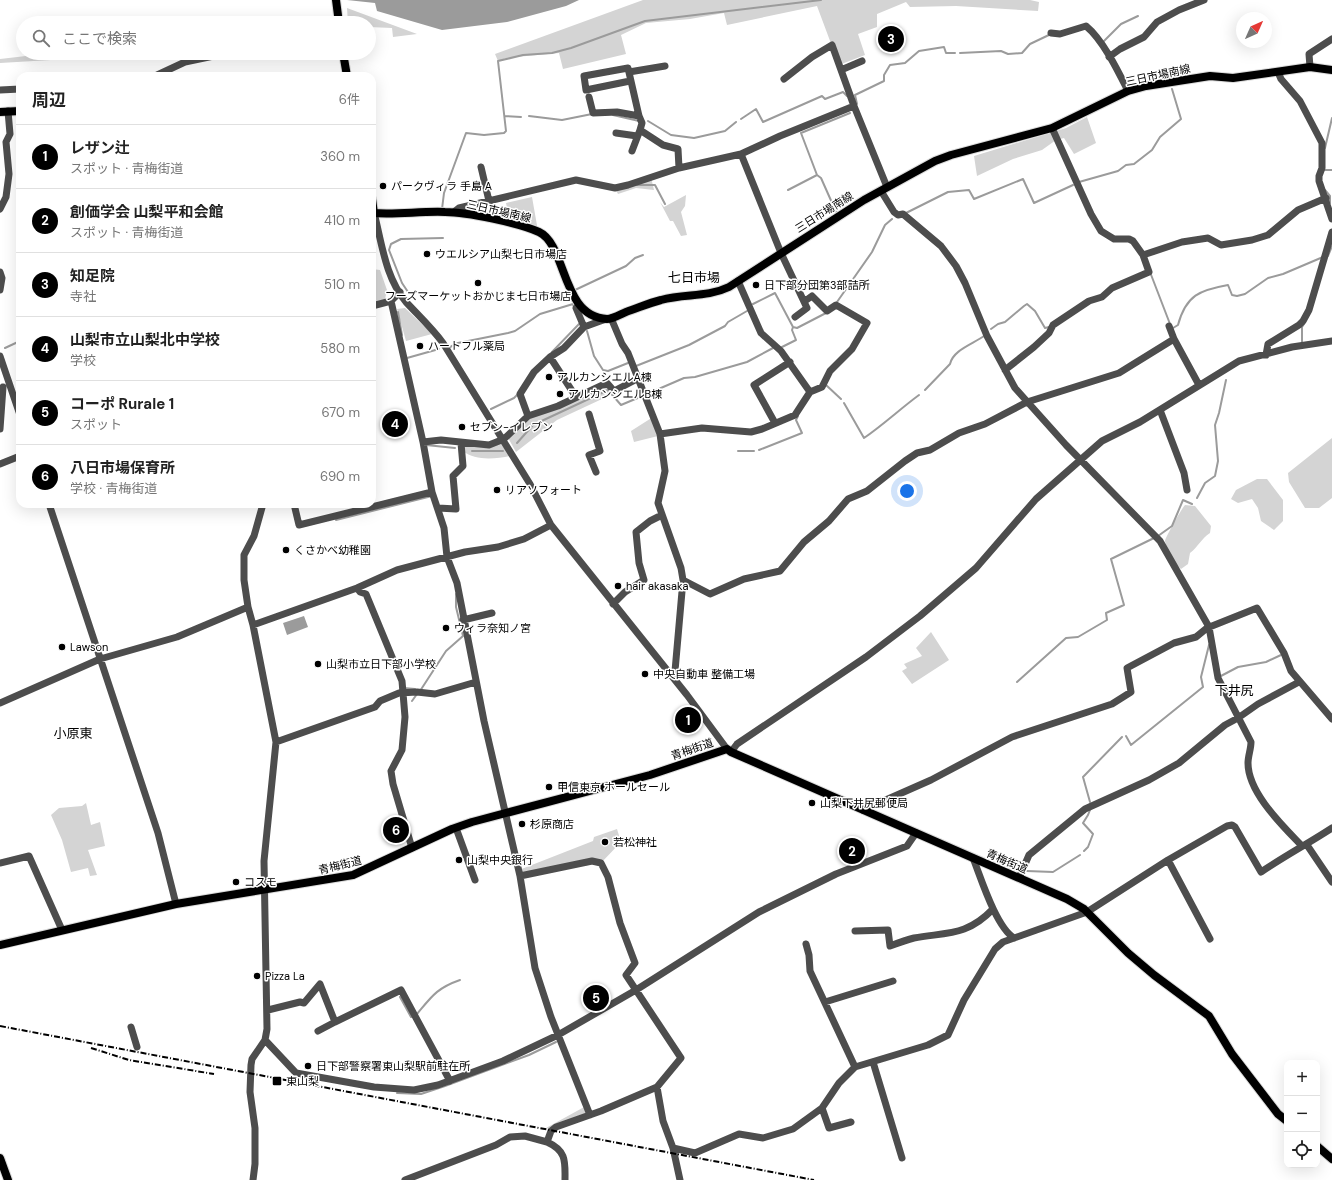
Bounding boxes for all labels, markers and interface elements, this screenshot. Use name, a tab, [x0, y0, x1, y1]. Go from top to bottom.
north arrow	[1236, 12, 1272, 48]
search box	[16, 16, 376, 60]
pin: 3	[878, 24, 904, 54]
icon: search	[30, 27, 52, 49]
text: ここで検索	[62, 29, 137, 49]
street label: 三日市場南線	[1124, 61, 1192, 89]
text: 周辺	[32, 89, 66, 111]
text: 6件	[339, 91, 360, 108]
text: レザン辻	[70, 138, 130, 158]
text: 1	[43, 148, 47, 165]
text: 360 m	[320, 148, 360, 165]
text: スポット · 青梅街道	[70, 160, 184, 177]
place label: パークヴィラ 手島 A	[391, 179, 492, 193]
marker: パークヴィラ 手島 A	[378, 181, 388, 191]
street label: 三日市場南線	[792, 189, 856, 235]
street label: 三日市場南線	[465, 197, 533, 225]
text: 創価学会 山梨平和会館	[70, 202, 224, 222]
text: 2	[41, 212, 49, 229]
text: 410 m	[324, 212, 360, 229]
text: スポット · 青梅街道	[70, 224, 184, 241]
place label: ウエルシア山梨七日市場店	[435, 247, 567, 261]
marker: ウエルシア山梨七日市場店	[422, 249, 432, 259]
text: 知足院	[70, 266, 115, 286]
district label: 七日市場	[668, 269, 720, 286]
text: 3	[41, 276, 49, 293]
text: 510 m	[324, 276, 360, 293]
marker: フーズマーケットおかじま七日市場店	[473, 278, 483, 288]
place label: 日下部分団第3部詰所	[764, 278, 871, 292]
marker: 日下部分団第3部詰所	[751, 280, 761, 290]
text: 寺社	[70, 288, 96, 305]
place label: フーズマーケットおかじま七日市場店	[385, 289, 571, 303]
text: 山梨市立山梨北中学校	[70, 330, 220, 350]
place label: ハートフル薬局	[428, 339, 505, 353]
text: 4	[41, 340, 49, 357]
text: 580 m	[320, 340, 360, 357]
marker: ハートフル薬局	[415, 341, 425, 351]
text: 学校	[70, 352, 96, 369]
place label: アルカンシエルA棟	[557, 370, 652, 384]
marker: アルカンシエルA棟	[544, 372, 554, 382]
place label: アルカンシエルB棟	[568, 387, 662, 401]
marker: アルカンシエルB棟	[555, 389, 565, 399]
text: コーポ Rurale 1	[70, 394, 174, 414]
text: 5	[41, 404, 49, 421]
text: 670 m	[321, 404, 360, 421]
pin: 4	[382, 409, 408, 439]
text: スポット	[70, 416, 122, 433]
place label: セブン-イレブン	[470, 420, 553, 434]
marker: セブン-イレブン	[457, 422, 467, 432]
text: 八日市場保育所	[70, 458, 175, 478]
text: 6	[41, 468, 49, 485]
text: 690 m	[320, 468, 360, 485]
text: 学校 · 青梅街道	[70, 480, 158, 497]
your location	[897, 481, 917, 501]
place label: リアソフォート	[505, 483, 582, 497]
marker: リアソフォート	[492, 485, 502, 495]
place label: くさかべ幼稚園	[294, 543, 371, 557]
marker: くさかべ幼稚園	[281, 545, 291, 555]
place label: hair akasaka	[626, 579, 688, 593]
marker: hair akasaka	[613, 581, 623, 591]
place label: ウィラ奈知ノ宮	[454, 621, 531, 635]
marker: ウィラ奈知ノ宮	[441, 623, 451, 633]
place label: Lawson	[70, 640, 108, 654]
marker: Lawson	[57, 642, 67, 652]
place label: 山梨市立日下部小学校	[326, 657, 436, 671]
marker: 山梨市立日下部小学校	[313, 659, 323, 669]
place label: 中央自動車 整備工場	[653, 667, 755, 681]
marker: 中央自動車 整備工場	[640, 669, 650, 679]
district label: 下井尻	[1214, 682, 1254, 699]
pin: 1	[675, 705, 701, 735]
district label: 小原東	[53, 725, 93, 742]
street label: 青梅街道	[669, 735, 715, 763]
place label: 甲信東京 ホールセール	[557, 780, 670, 794]
marker: 甲信東京 ホールセール	[544, 782, 554, 792]
place label: 山梨下井尻郵便局	[820, 796, 908, 810]
marker: 山梨下井尻郵便局	[807, 798, 817, 808]
pin: 6	[383, 815, 409, 845]
place label: 杉原商店	[530, 817, 574, 831]
marker: 杉原商店	[517, 819, 527, 829]
place label: 若松神社	[613, 835, 657, 849]
pin: 2	[839, 836, 865, 866]
marker: 若松神社	[600, 837, 610, 847]
street label: 青梅街道	[984, 846, 1030, 876]
street label: 青梅街道	[317, 853, 363, 877]
place label: 山梨中央銀行	[467, 853, 533, 867]
marker: 山梨中央銀行	[454, 855, 464, 865]
place label: コスモ	[244, 875, 277, 889]
marker: コスモ	[231, 877, 241, 887]
place label: Pizza La	[265, 969, 305, 983]
marker: Pizza La	[252, 971, 262, 981]
pin: 5	[583, 983, 609, 1013]
place label: 日下部警察署東山梨駅前駐在所	[316, 1059, 471, 1073]
map controls	[1284, 1060, 1320, 1168]
button: +	[1284, 1060, 1320, 1096]
marker: 日下部警察署東山梨駅前駐在所	[303, 1061, 313, 1071]
place label: 東山梨	[286, 1074, 319, 1088]
marker: 東山梨	[271, 1075, 283, 1087]
button: −	[1284, 1096, 1320, 1132]
button: locate	[1284, 1132, 1320, 1168]

